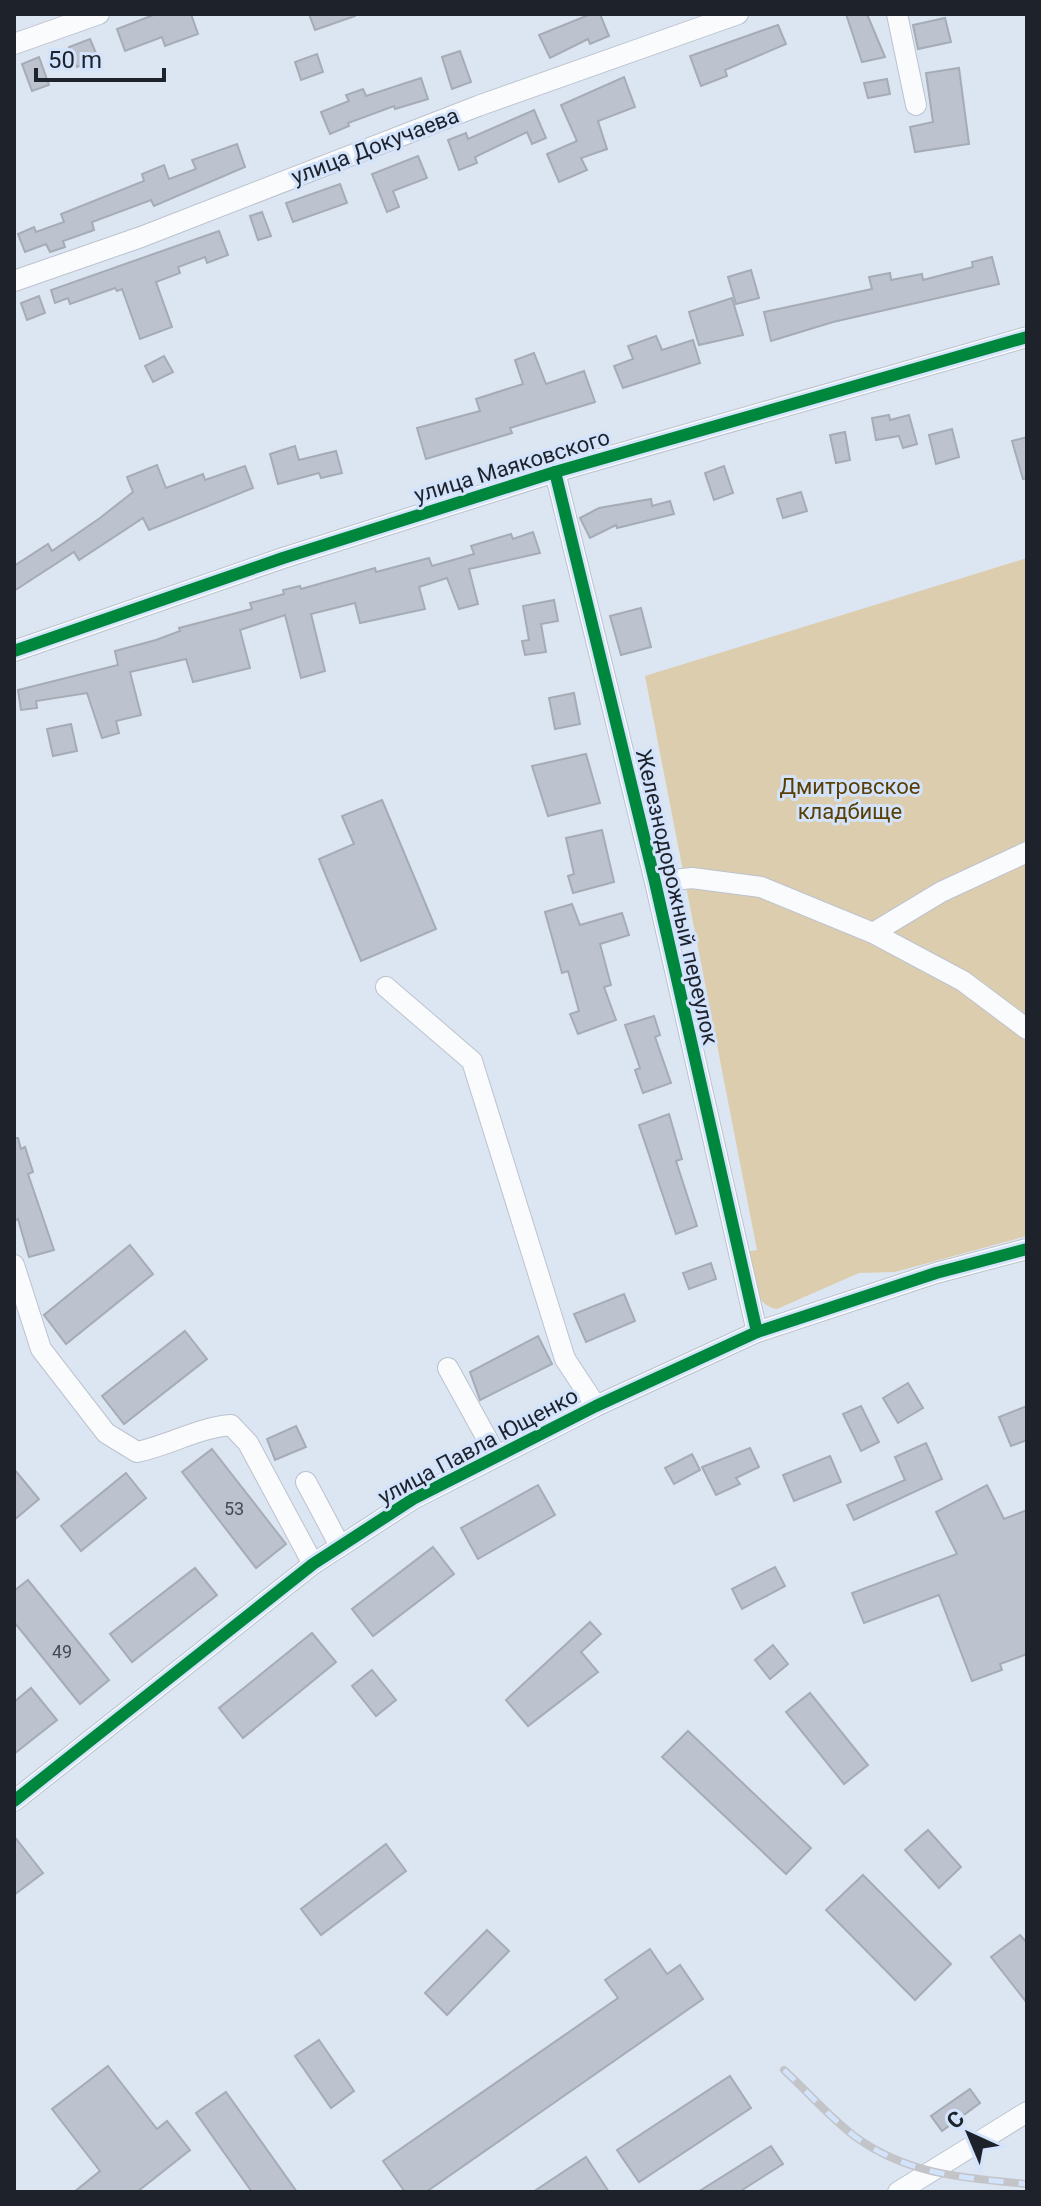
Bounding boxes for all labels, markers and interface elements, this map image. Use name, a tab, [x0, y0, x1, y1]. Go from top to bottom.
scale bar	[36, 32, 164, 82]
text: 50 m	[48, 46, 102, 74]
street label: улица Докучаева	[288, 103, 462, 189]
street label: улица Маяковского	[411, 424, 613, 508]
street label: Железнодорожный переулок	[631, 747, 723, 1047]
park label: Дмитровское кладбище	[779, 774, 921, 824]
street label: улица Павла Ющенко	[374, 1383, 582, 1509]
house number: 53	[224, 1498, 244, 1519]
house number: 49	[52, 1641, 72, 1662]
north arrow	[929, 2094, 1009, 2174]
text: С	[942, 2106, 969, 2134]

